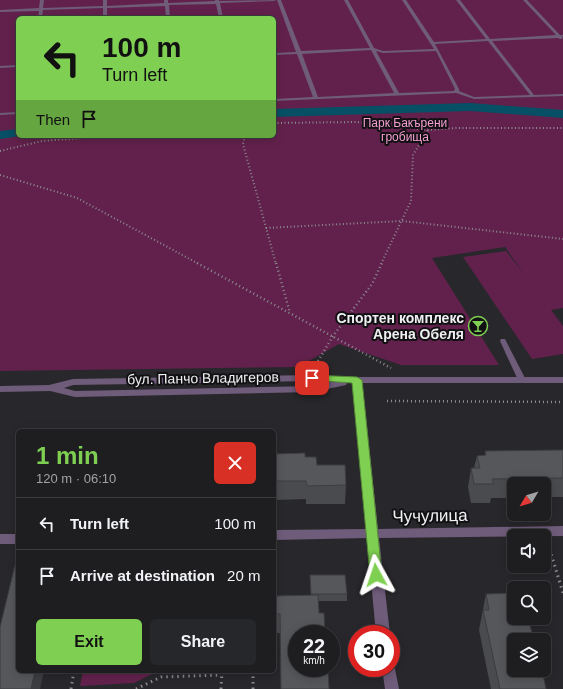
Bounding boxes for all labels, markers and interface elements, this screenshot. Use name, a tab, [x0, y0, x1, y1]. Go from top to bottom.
icon: left	[36, 32, 88, 84]
text: 100 m	[102, 32, 181, 63]
text: Turn left	[102, 65, 167, 85]
icon: arrive	[78, 108, 100, 130]
text: Then	[36, 111, 70, 128]
park label: Парк Бакърени гробища	[363, 116, 447, 144]
place label: Спортен комплекс Арена Обеля	[336, 310, 464, 342]
bar icon: Спортен комплекс Арена Обеля	[467, 315, 489, 337]
pin	[295, 361, 329, 395]
icon: arrive	[301, 367, 323, 389]
street label: бул. Панчо Владигеров	[127, 369, 279, 387]
text: 1 min	[36, 442, 99, 469]
button: close	[214, 442, 256, 484]
text: 120 m · 06:10	[36, 471, 116, 486]
north arrow	[507, 477, 551, 521]
map controls	[507, 477, 551, 677]
street label: Чучулица	[392, 506, 468, 526]
icon: left	[36, 513, 58, 535]
text: Turn left	[70, 515, 129, 532]
text: 100 m	[214, 515, 256, 532]
button: sound	[507, 529, 551, 573]
position arrow	[355, 554, 397, 596]
icon: arrive	[36, 565, 58, 587]
text: Arrive at destination	[70, 567, 215, 584]
text: 20 m	[227, 567, 260, 584]
button: search	[507, 581, 551, 625]
button: Exit	[36, 619, 142, 665]
button: Share	[150, 619, 256, 665]
speed limit sign: 30	[348, 625, 400, 677]
button: layers	[507, 633, 551, 677]
text: 22	[303, 635, 325, 657]
text: km/h	[303, 655, 325, 666]

